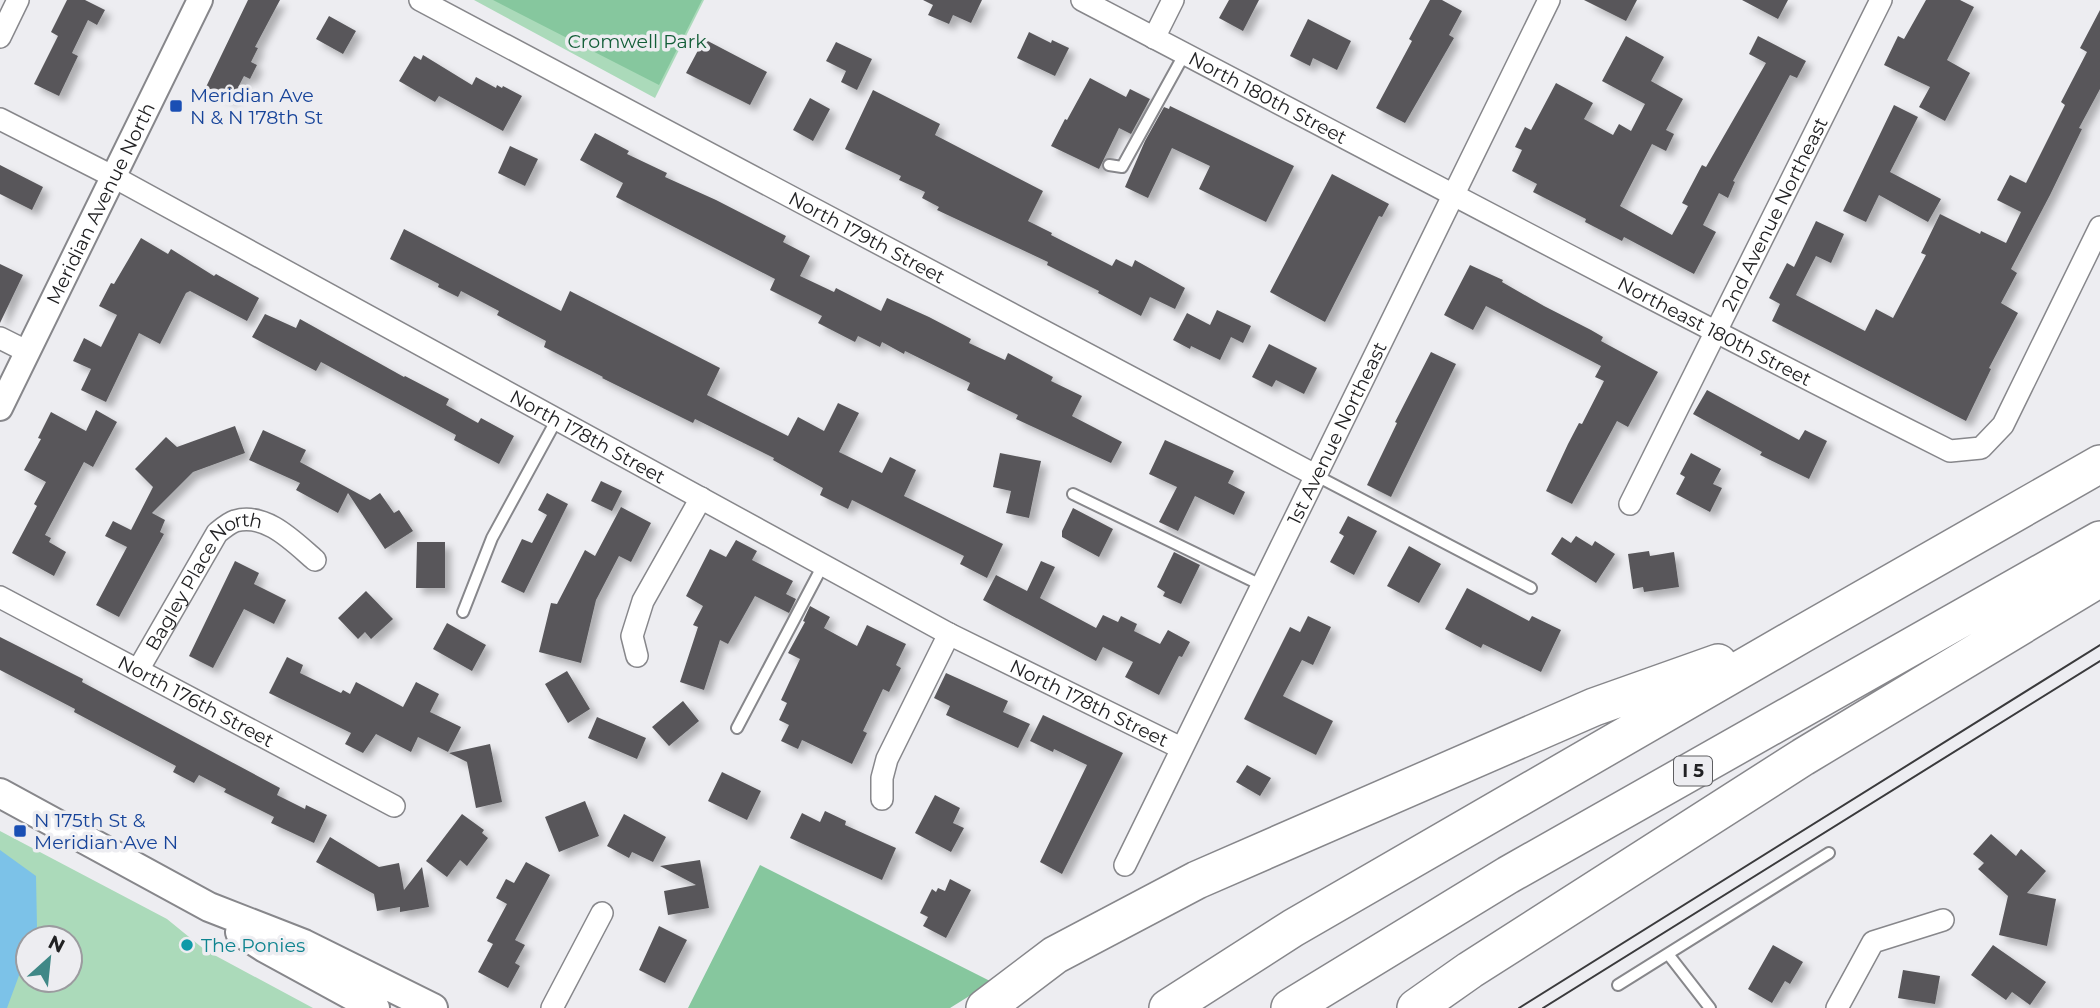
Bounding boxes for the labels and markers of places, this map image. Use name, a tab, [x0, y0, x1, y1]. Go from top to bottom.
place label: Meridian Ave N & N 178th St	[190, 84, 324, 129]
marker: Meridian Ave N & N 178th St	[168, 98, 184, 114]
place label: N 175th St & Meridian Ave N	[34, 809, 178, 854]
marker: N 175th St & Meridian Ave N	[12, 823, 28, 839]
place label: The Ponies	[201, 934, 305, 957]
marker: The Ponies	[179, 937, 195, 953]

